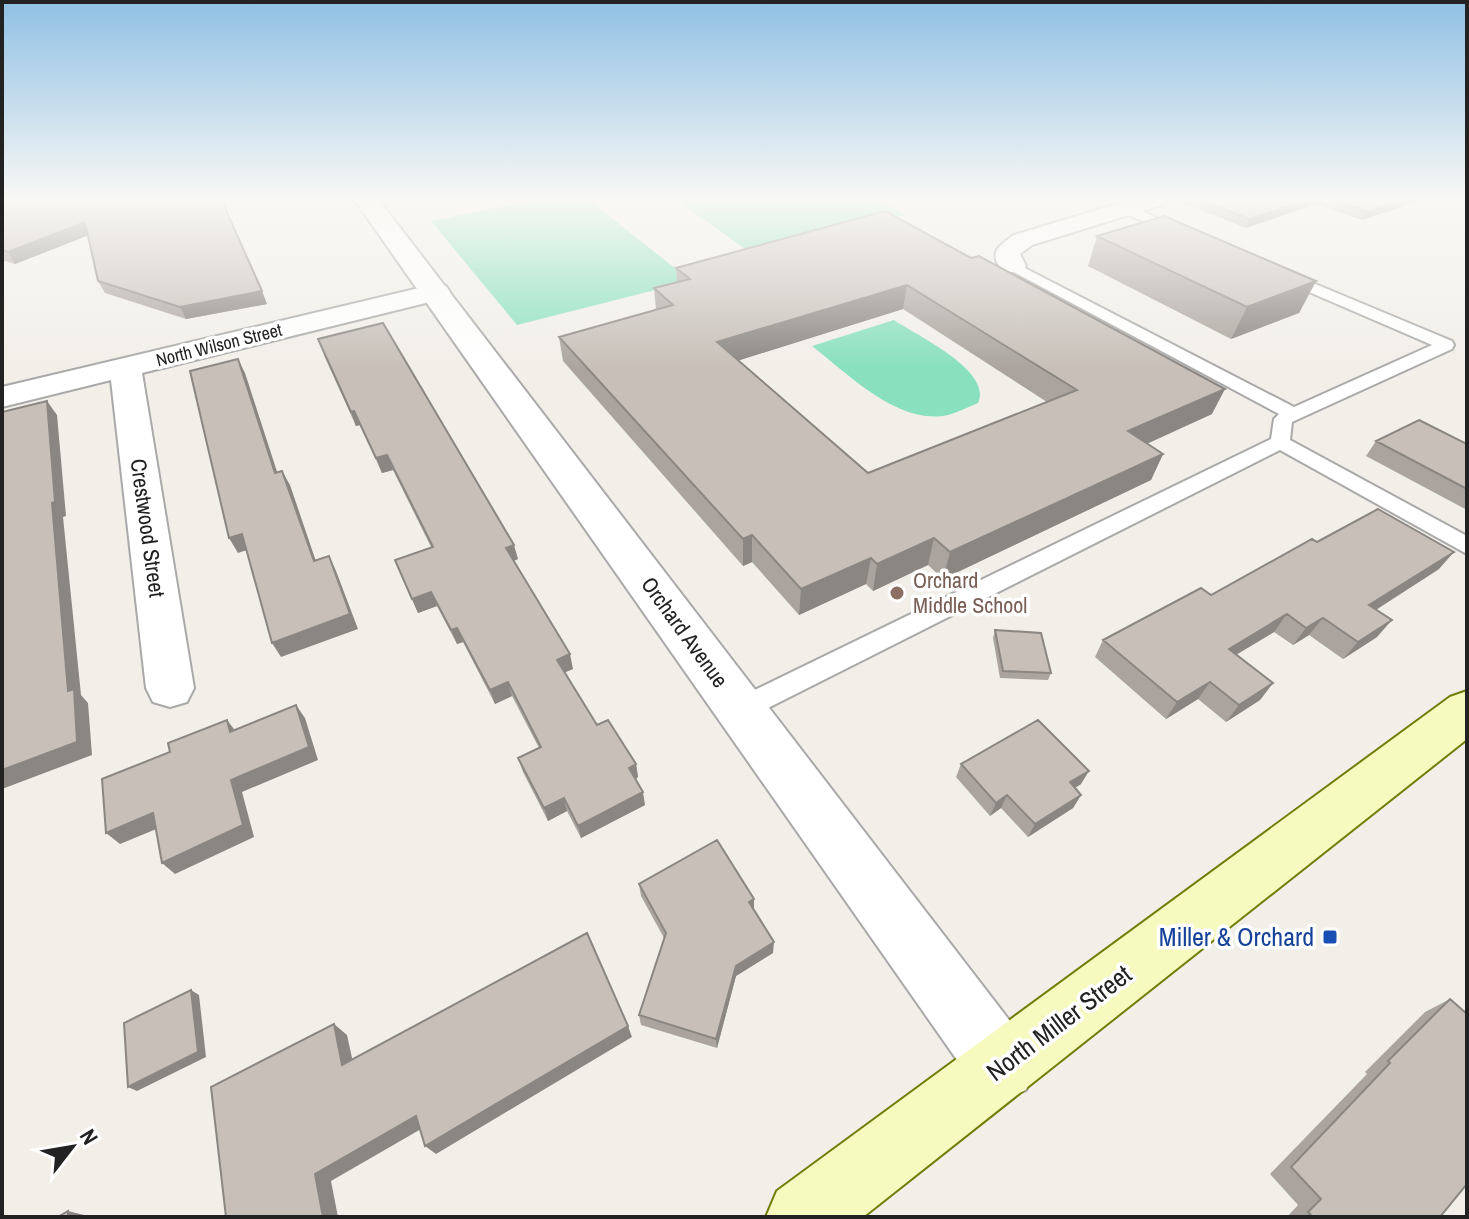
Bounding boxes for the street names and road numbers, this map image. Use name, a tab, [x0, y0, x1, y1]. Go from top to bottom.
street label: North Wilson Street	[153, 317, 284, 372]
street label: Crestwood Street	[123, 457, 173, 599]
street label: Orchard Avenue	[635, 571, 735, 693]
street label: North Miller Street	[979, 957, 1138, 1089]

